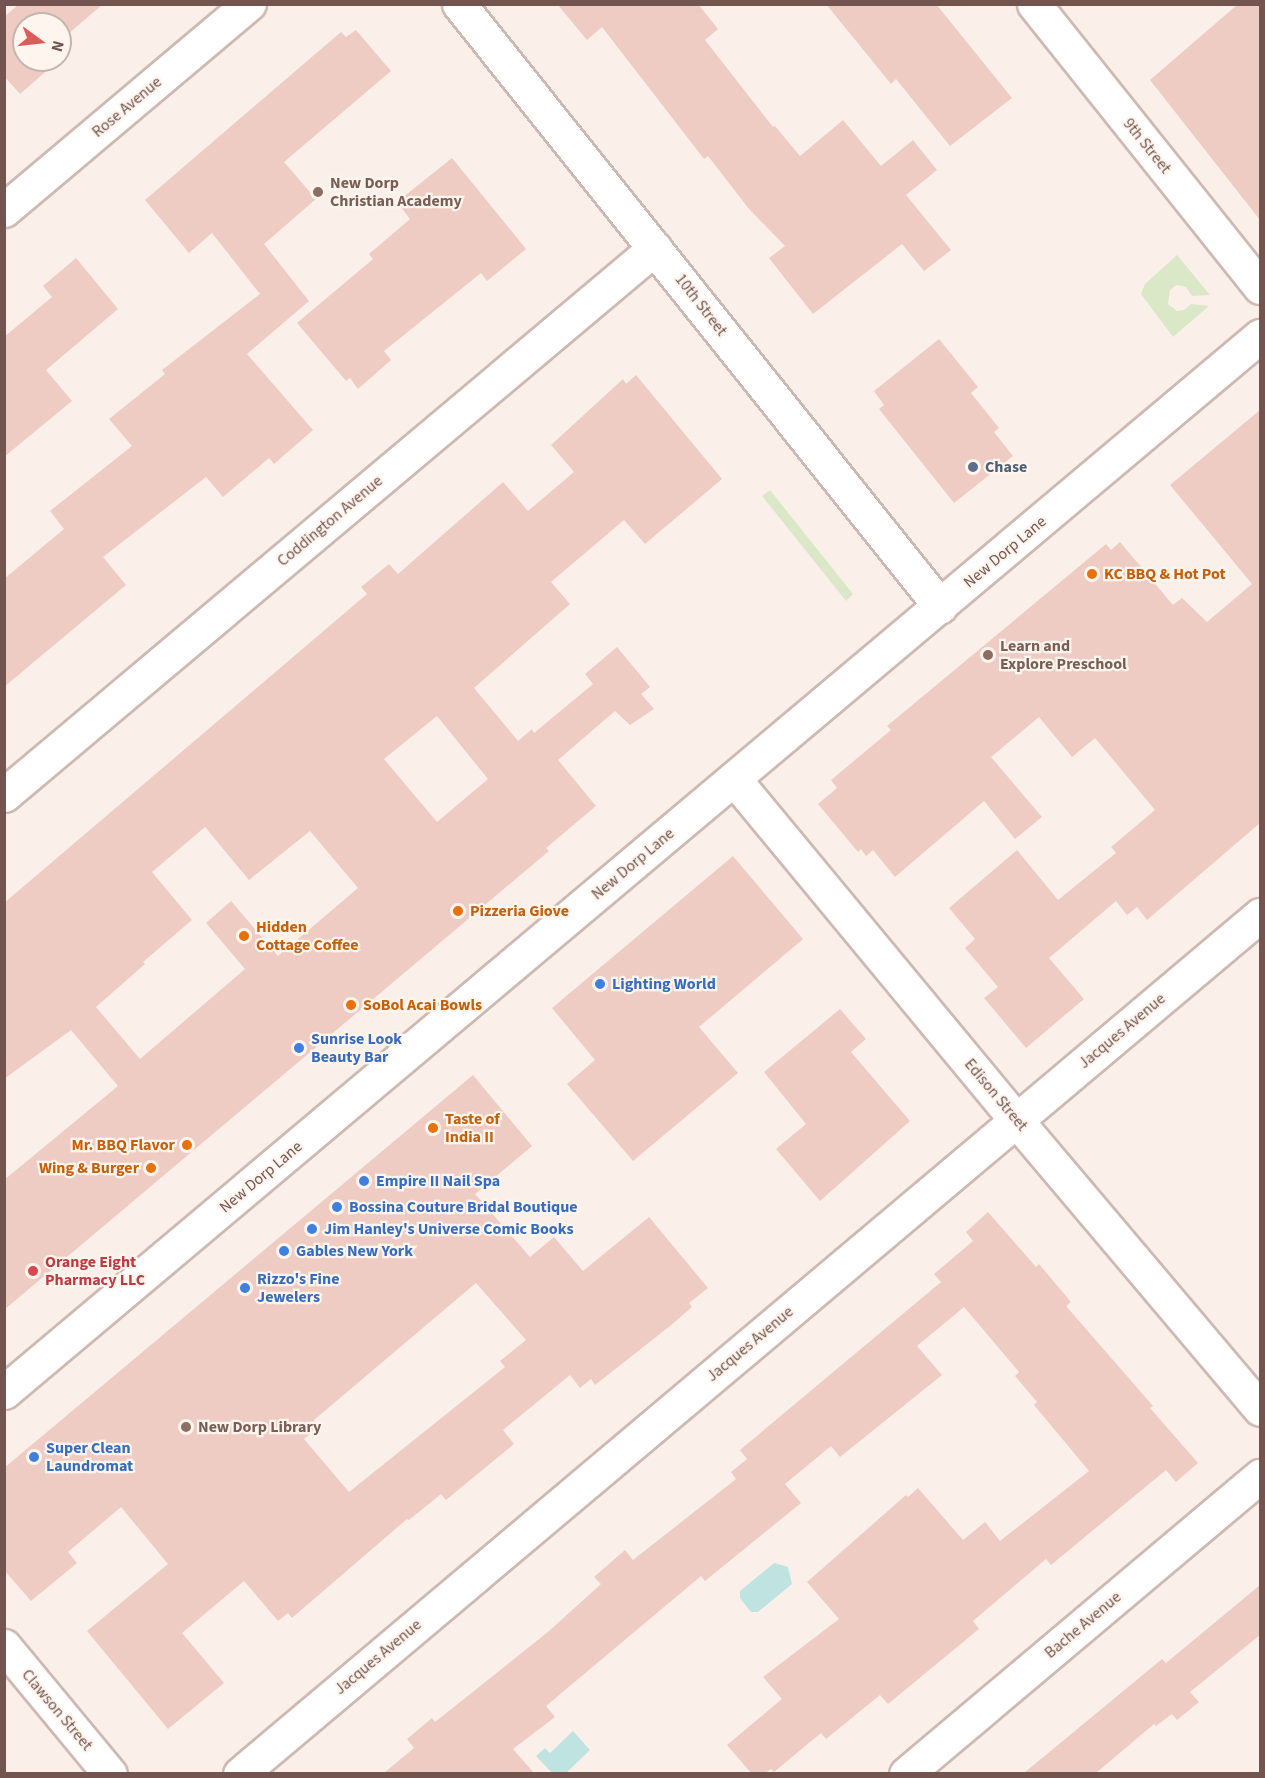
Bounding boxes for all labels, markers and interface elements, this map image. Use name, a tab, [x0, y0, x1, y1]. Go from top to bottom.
north arrow	[12, 12, 72, 72]
text: N	[45, 38, 69, 54]
street label: Rose Avenue	[88, 72, 166, 142]
street label: 9th Street	[1119, 115, 1175, 177]
place label: New Dorp Christian Academy	[330, 173, 462, 211]
marker: New Dorp Christian Academy	[311, 185, 325, 199]
street label: 10th Street	[671, 270, 731, 340]
place label: Chase	[985, 457, 1027, 477]
marker: Chase	[966, 460, 980, 474]
street label: Coddington Avenue	[273, 471, 387, 571]
street label: New Dorp Lane	[960, 512, 1050, 592]
place label: KC BBQ & Hot Pot	[1104, 564, 1226, 584]
marker: KC BBQ & Hot Pot	[1085, 567, 1099, 581]
place label: Learn and Explore Preschool	[1000, 636, 1127, 674]
marker: Learn and Explore Preschool	[981, 648, 995, 662]
street label: New Dorp Lane	[588, 824, 678, 904]
place label: Pizzeria Giove	[470, 901, 569, 921]
marker: Pizzeria Giove	[451, 904, 465, 918]
place label: Hidden Cottage Coffee	[256, 917, 359, 955]
marker: Hidden Cottage Coffee	[237, 929, 251, 943]
place label: Lighting World	[612, 974, 716, 994]
marker: Lighting World	[593, 977, 607, 991]
street label: Jacques Avenue	[1075, 989, 1169, 1073]
place label: SoBol Acai Bowls	[363, 995, 482, 1015]
marker: SoBol Acai Bowls	[344, 998, 358, 1012]
place label: Sunrise Look Beauty Bar	[311, 1029, 402, 1067]
marker: Sunrise Look Beauty Bar	[292, 1041, 306, 1055]
street label: Edison Street	[960, 1055, 1032, 1135]
place label: Taste of India II	[445, 1109, 500, 1147]
marker: Taste of India II	[426, 1121, 440, 1135]
place label: Mr. BBQ Flavor	[71, 1135, 175, 1155]
street label: New Dorp Lane	[216, 1137, 306, 1217]
marker: Mr. BBQ Flavor	[180, 1138, 194, 1152]
place label: Wing & Burger	[39, 1158, 139, 1178]
marker: Wing & Burger	[144, 1161, 158, 1175]
place label: Empire II Nail Spa	[376, 1171, 500, 1191]
marker: Empire II Nail Spa	[357, 1174, 371, 1188]
place label: Bossina Couture Bridal Boutique	[349, 1197, 578, 1217]
marker: Bossina Couture Bridal Boutique	[330, 1200, 344, 1214]
place label: Jim Hanley's Universe Comic Books	[324, 1219, 574, 1239]
marker: Jim Hanley's Universe Comic Books	[305, 1222, 319, 1236]
place label: Gables New York	[296, 1241, 413, 1261]
marker: Gables New York	[277, 1244, 291, 1258]
place label: Orange Eight Pharmacy LLC	[45, 1252, 145, 1290]
marker: Orange Eight Pharmacy LLC	[26, 1264, 40, 1278]
place label: Rizzo's Fine Jewelers	[257, 1269, 339, 1307]
marker: Rizzo's Fine Jewelers	[238, 1281, 252, 1295]
street label: Jacques Avenue	[703, 1302, 797, 1386]
place label: New Dorp Library	[198, 1417, 321, 1437]
marker: New Dorp Library	[179, 1420, 193, 1434]
place label: Super Clean Laundromat	[46, 1438, 133, 1476]
marker: Super Clean Laundromat	[27, 1450, 41, 1464]
street label: Bache Avenue	[1041, 1587, 1125, 1663]
street label: Jacques Avenue	[331, 1615, 425, 1699]
street label: Clawson Street	[17, 1665, 97, 1755]

